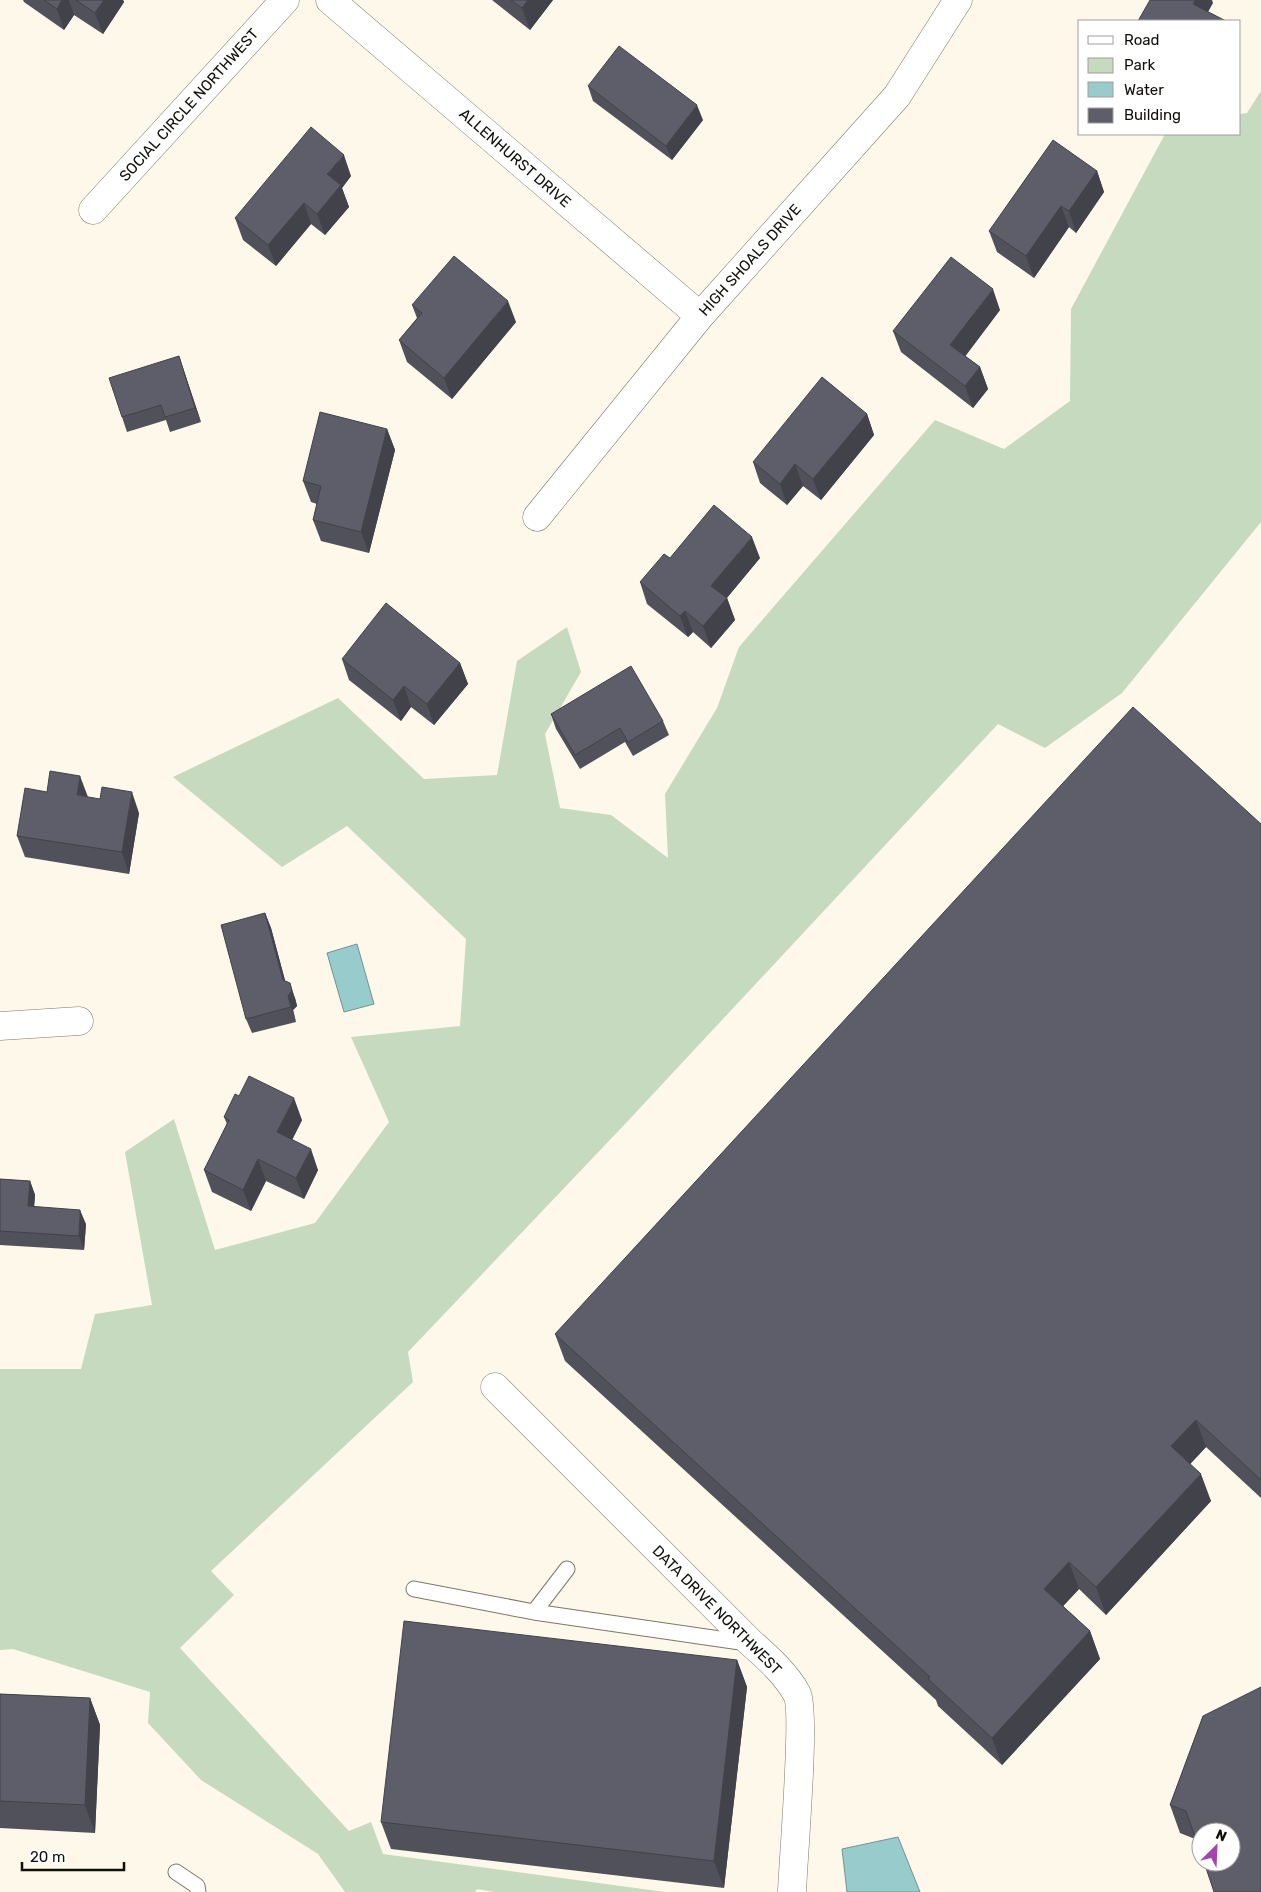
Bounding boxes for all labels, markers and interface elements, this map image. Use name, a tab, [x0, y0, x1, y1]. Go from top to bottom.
legend	[1078, 20, 1241, 135]
street label: SOCIAL CIRCLE NORTHWEST	[116, 25, 263, 185]
text: Road	[1124, 31, 1160, 49]
text: Park	[1124, 56, 1155, 74]
text: Water	[1124, 81, 1164, 99]
street label: ALLENHURST DRIVE	[456, 105, 574, 211]
text: Building	[1124, 106, 1181, 124]
street label: HIGH SHOALS DRIVE	[695, 200, 805, 320]
street label: DATA DRIVE NORTHWEST	[649, 1542, 786, 1679]
north arrow	[1191, 1822, 1241, 1872]
text: N	[1213, 1826, 1229, 1845]
scale bar	[22, 1840, 125, 1872]
text: 20 m	[30, 1848, 65, 1866]

